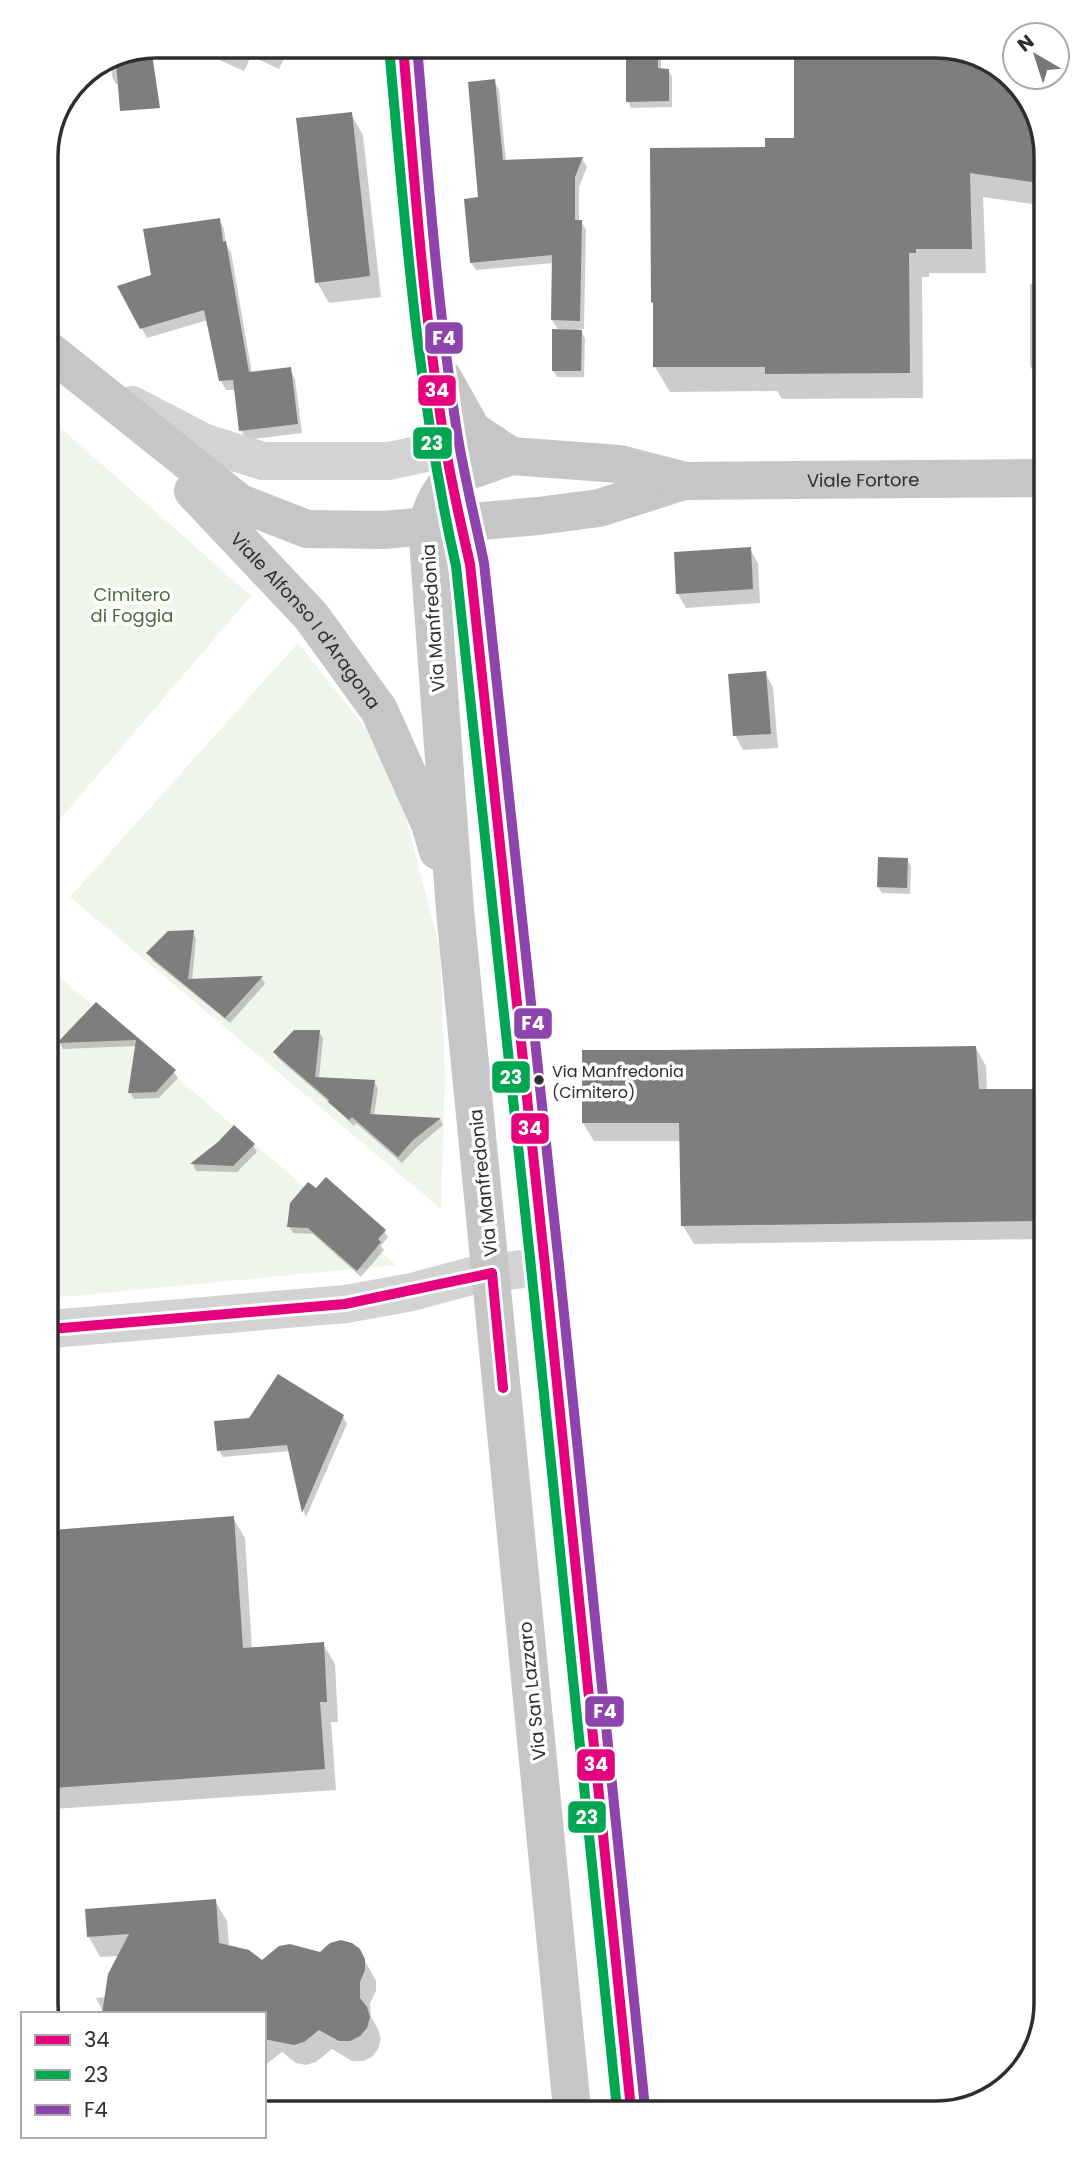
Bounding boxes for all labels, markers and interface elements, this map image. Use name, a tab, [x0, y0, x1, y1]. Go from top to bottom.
north arrow	[1001, 21, 1071, 91]
text: N	[1012, 28, 1040, 58]
line badge: F4	[424, 321, 464, 355]
text: F4	[432, 325, 456, 352]
line badge: 34	[417, 374, 457, 407]
text: 34	[425, 377, 449, 404]
line badge: 23	[412, 426, 453, 460]
text: 23	[421, 430, 443, 457]
street label: Viale Fortore	[807, 467, 920, 492]
street label: Viale Alfonso I d'Aragona	[225, 526, 387, 714]
street label: Via Manfredonia	[415, 543, 451, 693]
park label: Cimitero di Foggia	[91, 582, 173, 628]
line badge: F4	[513, 1007, 553, 1040]
text: F4	[521, 1010, 545, 1037]
line badge: 23	[491, 1060, 531, 1094]
place label: Via Manfredonia (Cimitero)	[552, 1060, 684, 1104]
text: 23	[500, 1064, 522, 1091]
marker: Via Manfredonia (Cimitero)	[532, 1073, 546, 1087]
street label: Via Manfredonia	[463, 1108, 503, 1258]
line badge: 34	[510, 1112, 550, 1145]
text: 34	[518, 1115, 542, 1142]
street label: Via San Lazzaro	[512, 1620, 552, 1762]
line badge: F4	[584, 1695, 625, 1728]
text: F4	[593, 1698, 617, 1725]
line badge: 34	[576, 1748, 616, 1782]
text: 34	[584, 1751, 608, 1778]
line badge: 23	[567, 1800, 607, 1834]
text: 23	[576, 1804, 598, 1831]
legend	[21, 2012, 266, 2138]
text: 34	[84, 2025, 110, 2054]
text: 23	[84, 2060, 108, 2089]
text: F4	[84, 2095, 108, 2124]

